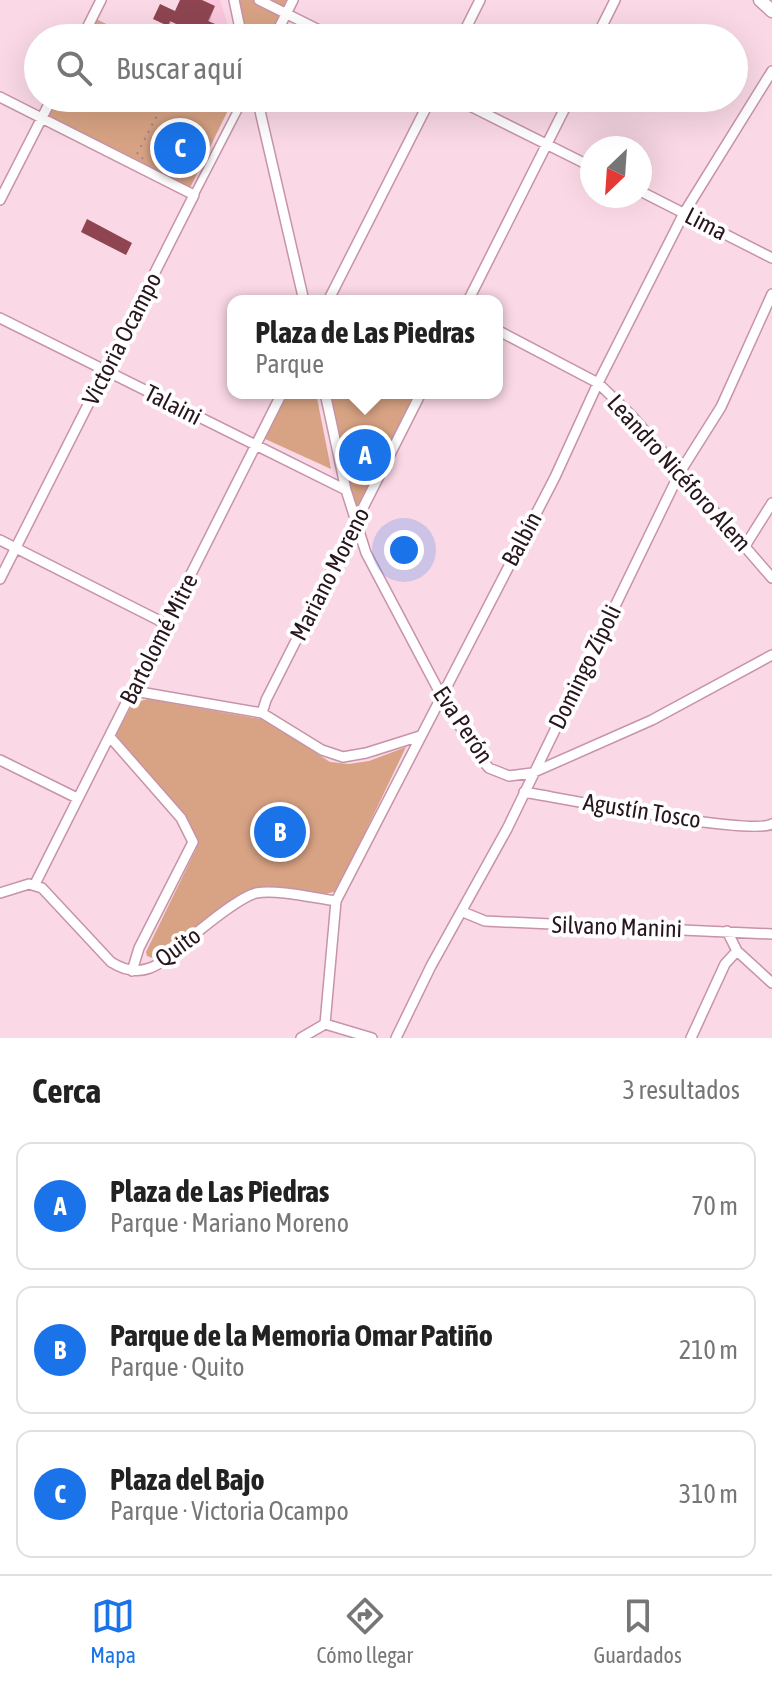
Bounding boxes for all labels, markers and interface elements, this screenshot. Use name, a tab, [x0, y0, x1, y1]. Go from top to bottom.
search box	[24, 24, 748, 112]
icon: search	[52, 46, 96, 90]
text: Buscar aquí	[116, 51, 243, 85]
pin: C	[154, 118, 206, 178]
north arrow	[580, 136, 652, 208]
street label: Lima	[681, 202, 732, 245]
street label: Victoria Ocampo	[77, 268, 167, 410]
popup	[227, 295, 503, 399]
text: Plaza de Las Piedras	[255, 315, 475, 349]
text: Parque	[255, 349, 324, 379]
street label: Talaini	[140, 379, 206, 430]
street label: Leandro Nicéforo Alem	[602, 389, 757, 556]
pin: A	[339, 425, 391, 485]
street label: Mariano Moreno	[285, 503, 375, 645]
street label: Balbín	[496, 507, 547, 570]
your location	[384, 530, 424, 570]
street label: Bartolomé Mitre	[114, 569, 203, 708]
street label: Domingo Zípoli	[543, 600, 626, 733]
street label: Eva Perón	[428, 681, 499, 768]
street label: Agustín Tosco	[581, 788, 703, 833]
pin: B	[254, 802, 306, 862]
street label: Silvano Manini	[551, 911, 683, 942]
street label: Quito	[150, 921, 206, 972]
text: Cerca	[32, 1071, 101, 1110]
text: 3 resultados	[623, 1075, 740, 1105]
text: Plaza de Las Piedras	[110, 1174, 329, 1208]
text: A	[54, 1191, 66, 1221]
text: 70 m	[691, 1191, 738, 1221]
text: Parque · Mariano Moreno	[110, 1208, 349, 1238]
text: Parque de la Memoria Omar Patiño	[110, 1318, 493, 1352]
text: B	[54, 1335, 66, 1365]
text: 210 m	[679, 1335, 738, 1365]
text: Parque · Quito	[110, 1352, 245, 1382]
text: Plaza del Bajo	[110, 1462, 265, 1496]
text: C	[54, 1479, 66, 1509]
text: 310 m	[679, 1479, 738, 1509]
text: Parque · Victoria Ocampo	[110, 1496, 349, 1526]
tab: Mapa	[90, 1594, 136, 1668]
tab: Cómo llegar	[316, 1594, 413, 1668]
tab: Guardados	[594, 1594, 682, 1668]

